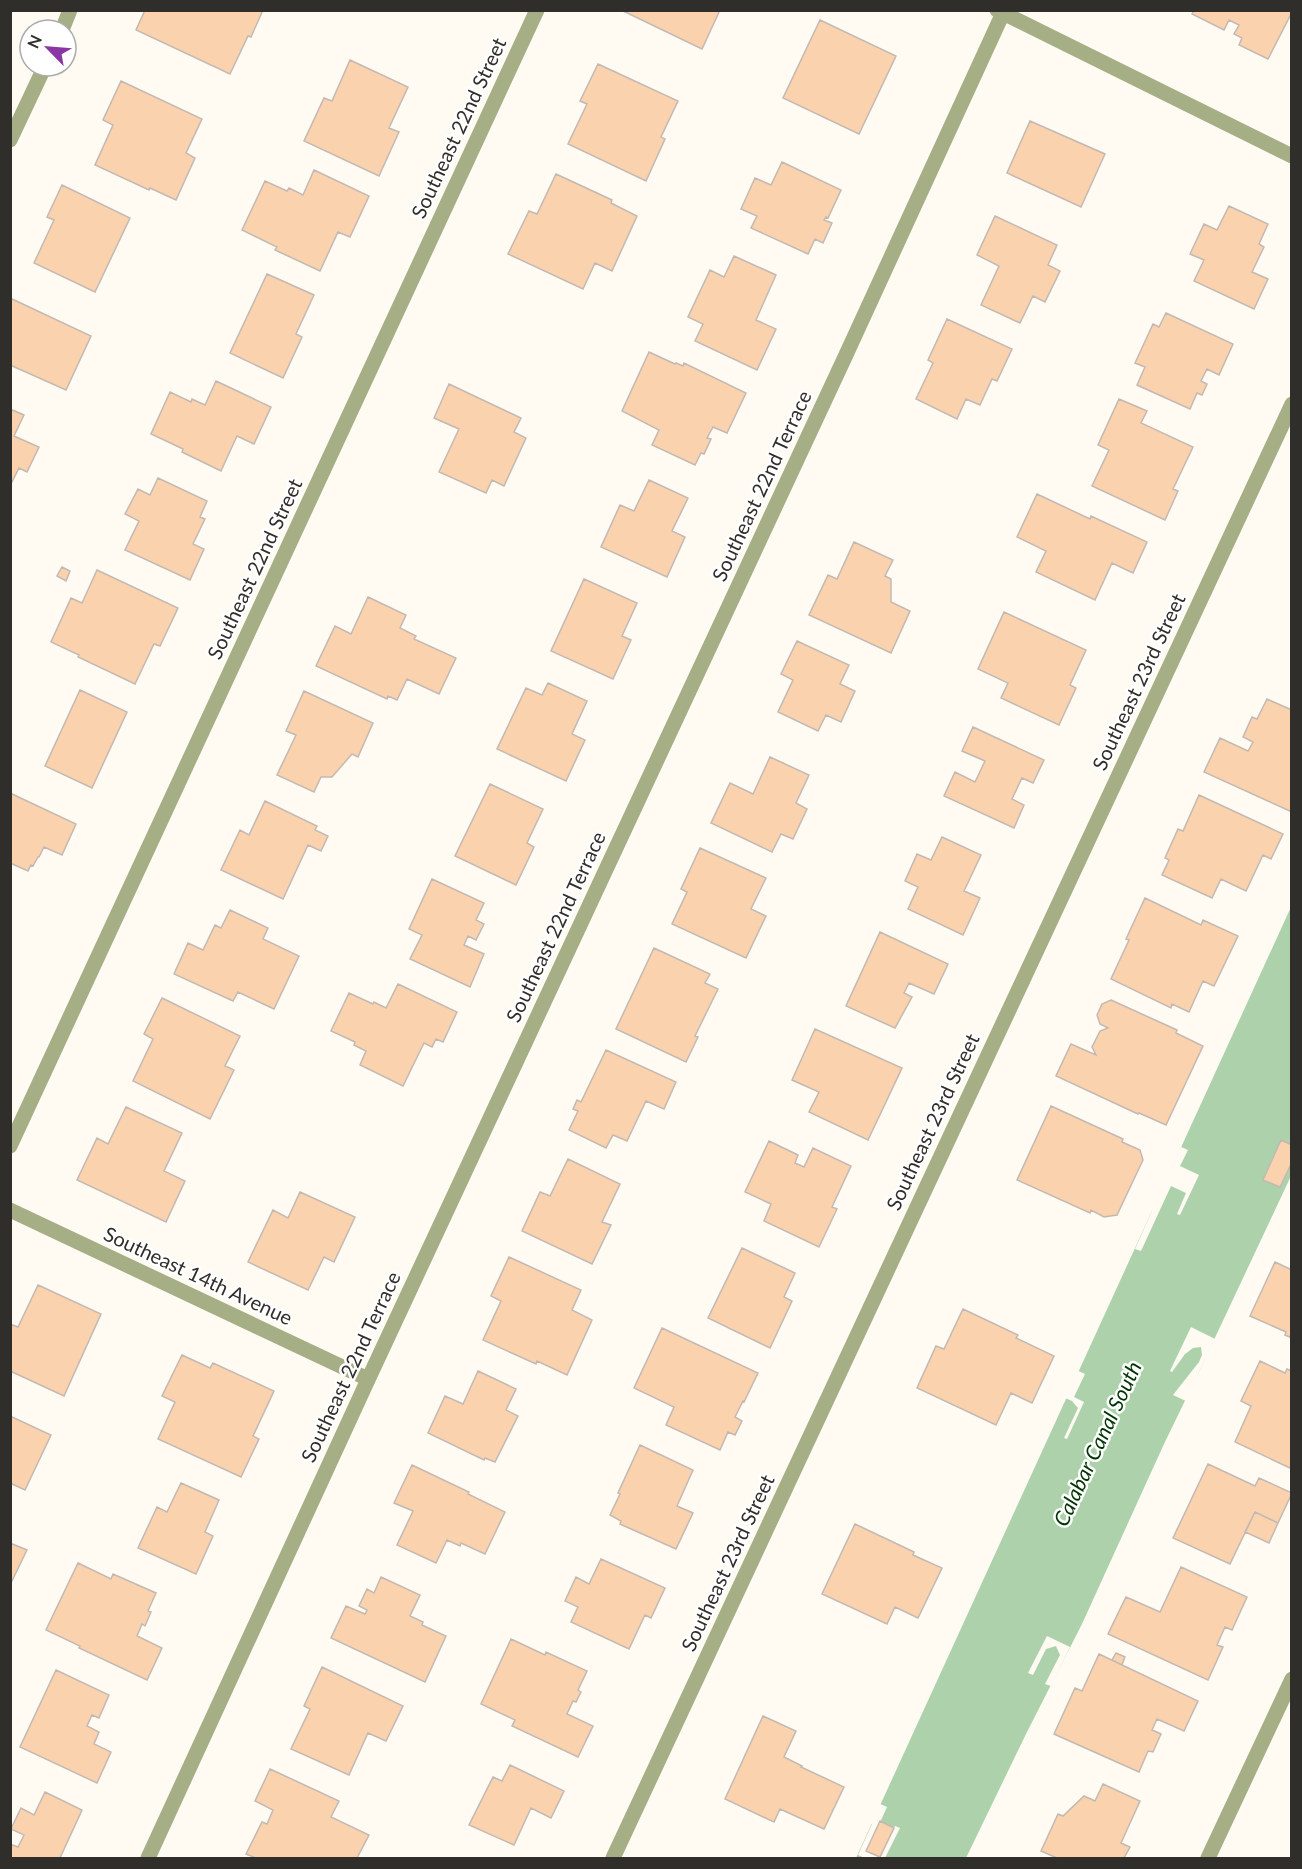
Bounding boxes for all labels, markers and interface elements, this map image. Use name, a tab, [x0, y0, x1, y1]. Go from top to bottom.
north arrow	[18, 18, 78, 78]
text: N	[23, 32, 45, 51]
street label: Southeast 22nd Street	[406, 34, 510, 222]
street label: Southeast 22nd Terrace	[706, 387, 816, 585]
street label: Southeast 22nd Street	[202, 475, 306, 663]
street label: Southeast 23rd Street	[1087, 589, 1190, 774]
street label: Southeast 22nd Terrace	[500, 828, 610, 1026]
street label: Southeast 23rd Street	[881, 1029, 984, 1214]
street label: Southeast 14th Avenue	[100, 1221, 297, 1329]
street label: Southeast 22nd Terrace	[295, 1268, 405, 1466]
water label: Calabar Canal South	[1047, 1357, 1146, 1530]
street label: Southeast 23rd Street	[676, 1470, 779, 1655]

